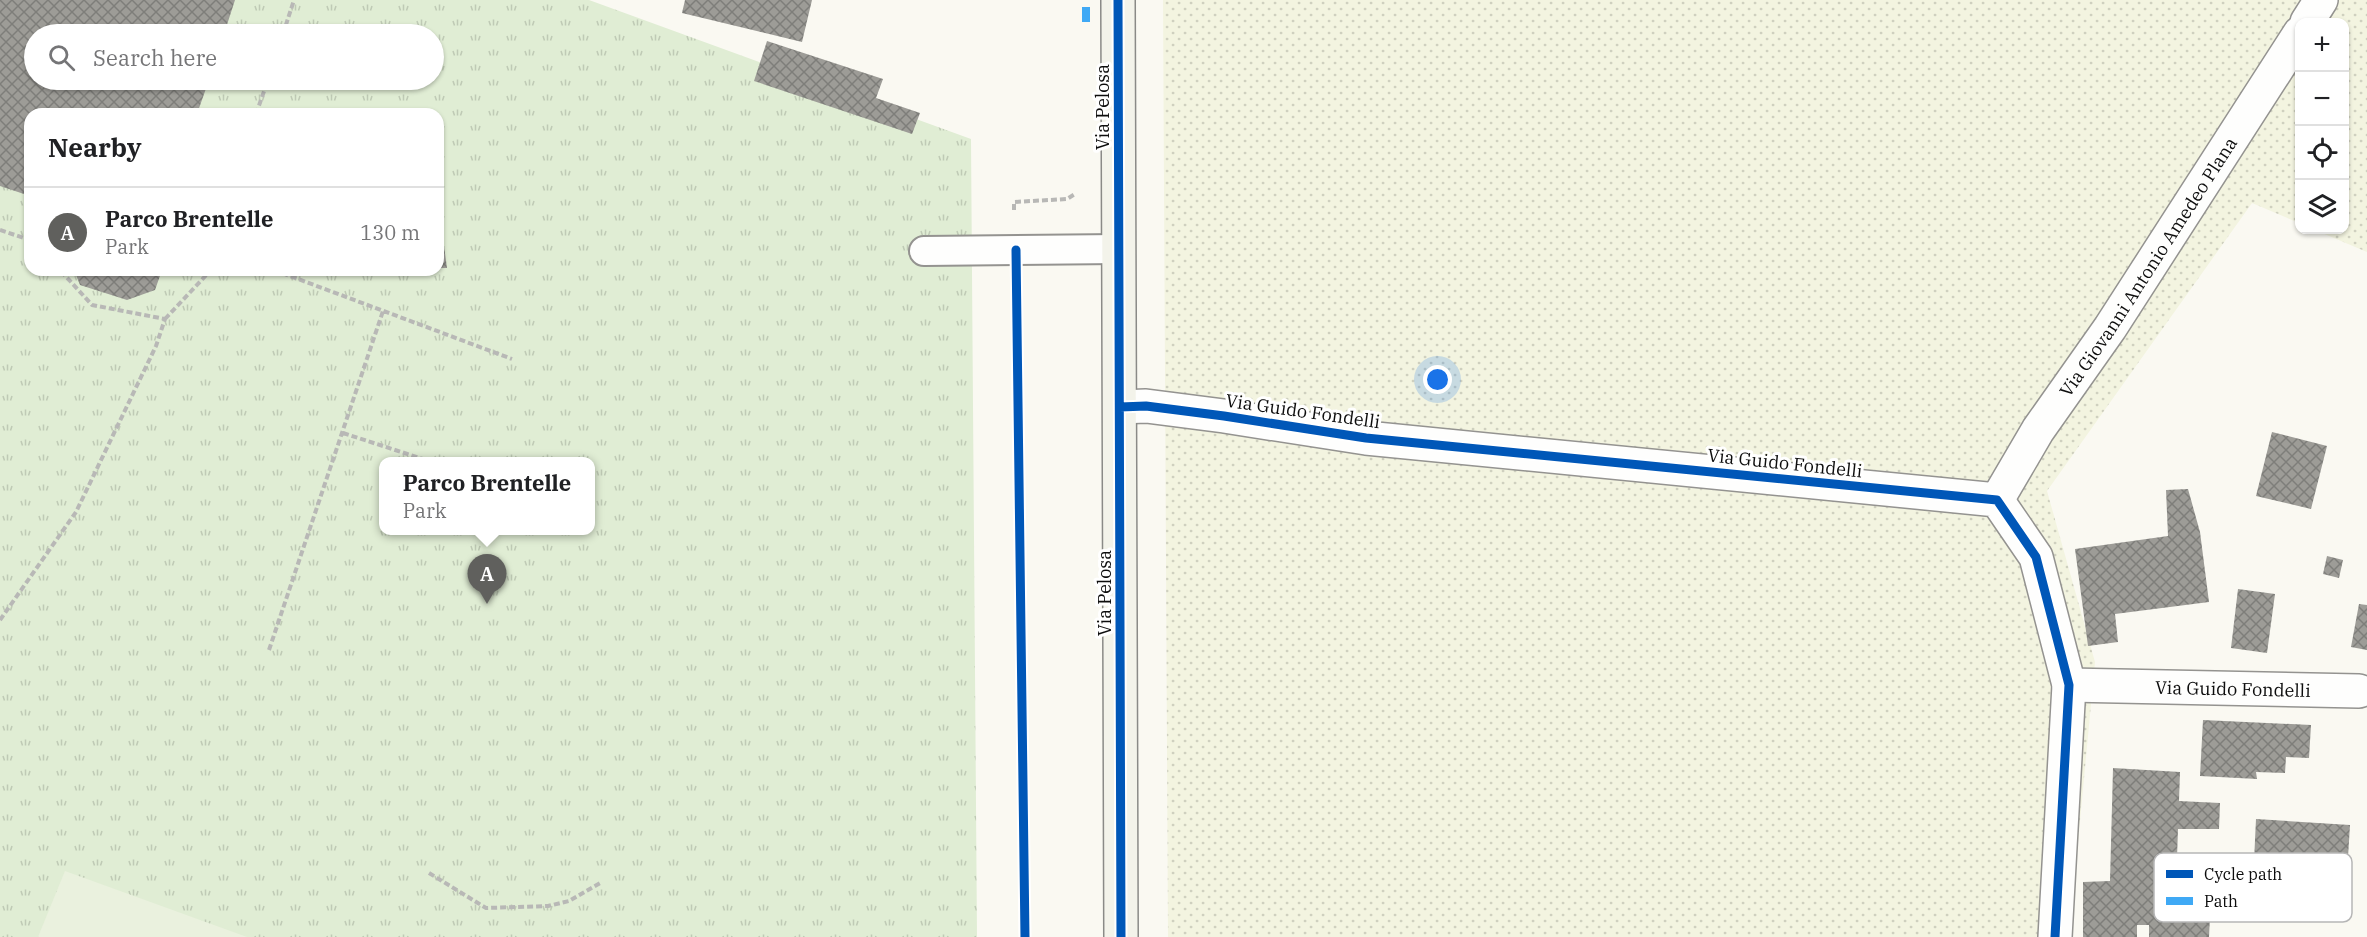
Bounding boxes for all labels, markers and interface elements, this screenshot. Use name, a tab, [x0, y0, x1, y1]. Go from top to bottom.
map controls	[2295, 18, 2349, 234]
button: +	[2295, 18, 2349, 72]
search box	[24, 24, 444, 90]
icon: search	[45, 41, 78, 74]
text: Search here	[93, 43, 217, 72]
street label: Via Pelosa	[1091, 64, 1114, 150]
button: −	[2295, 72, 2349, 126]
button: locate	[2295, 126, 2349, 180]
text: Nearby	[48, 130, 142, 164]
street label: Via Giovanni Antonio Amedeo Plana	[2054, 132, 2242, 401]
button: layers	[2295, 180, 2349, 234]
text: Parco Brentelle	[105, 204, 273, 233]
text: A	[61, 219, 74, 246]
text: 130 m	[360, 219, 420, 246]
text: Park	[105, 233, 149, 260]
your location	[1423, 365, 1452, 394]
street label: Via Guido Fondelli	[1224, 389, 1382, 433]
street label: Via Guido Fondelli	[1706, 443, 1864, 483]
popup	[379, 457, 595, 535]
text: Parco Brentelle	[403, 468, 571, 497]
text: Park	[403, 497, 446, 524]
street label: Via Pelosa	[1093, 550, 1116, 636]
pin: A	[468, 554, 506, 604]
street label: Via Guido Fondelli	[2155, 675, 2311, 702]
legend	[2154, 853, 2352, 922]
text: Cycle path	[2204, 864, 2282, 884]
text: Path	[2204, 891, 2238, 911]

